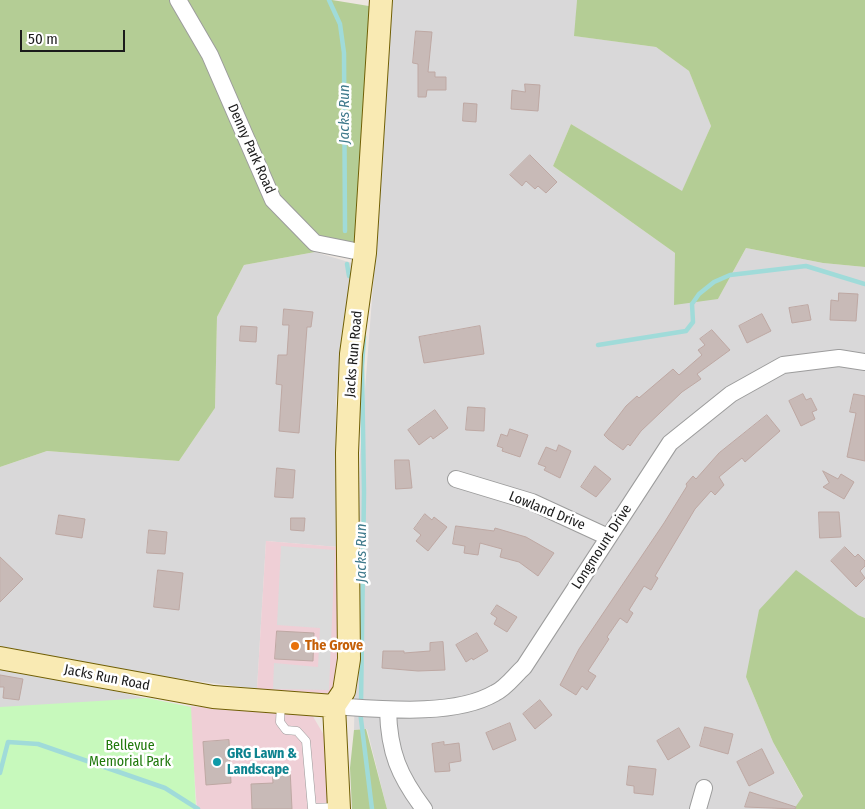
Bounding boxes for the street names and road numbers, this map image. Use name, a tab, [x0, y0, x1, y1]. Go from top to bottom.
street label: Denny Park Road	[224, 102, 278, 196]
street label: Jacks Run Road	[342, 310, 366, 398]
street label: Lowland Drive	[506, 488, 588, 534]
street label: Longmount Drive	[568, 502, 636, 592]
street label: Jacks Run Road	[63, 661, 151, 695]

